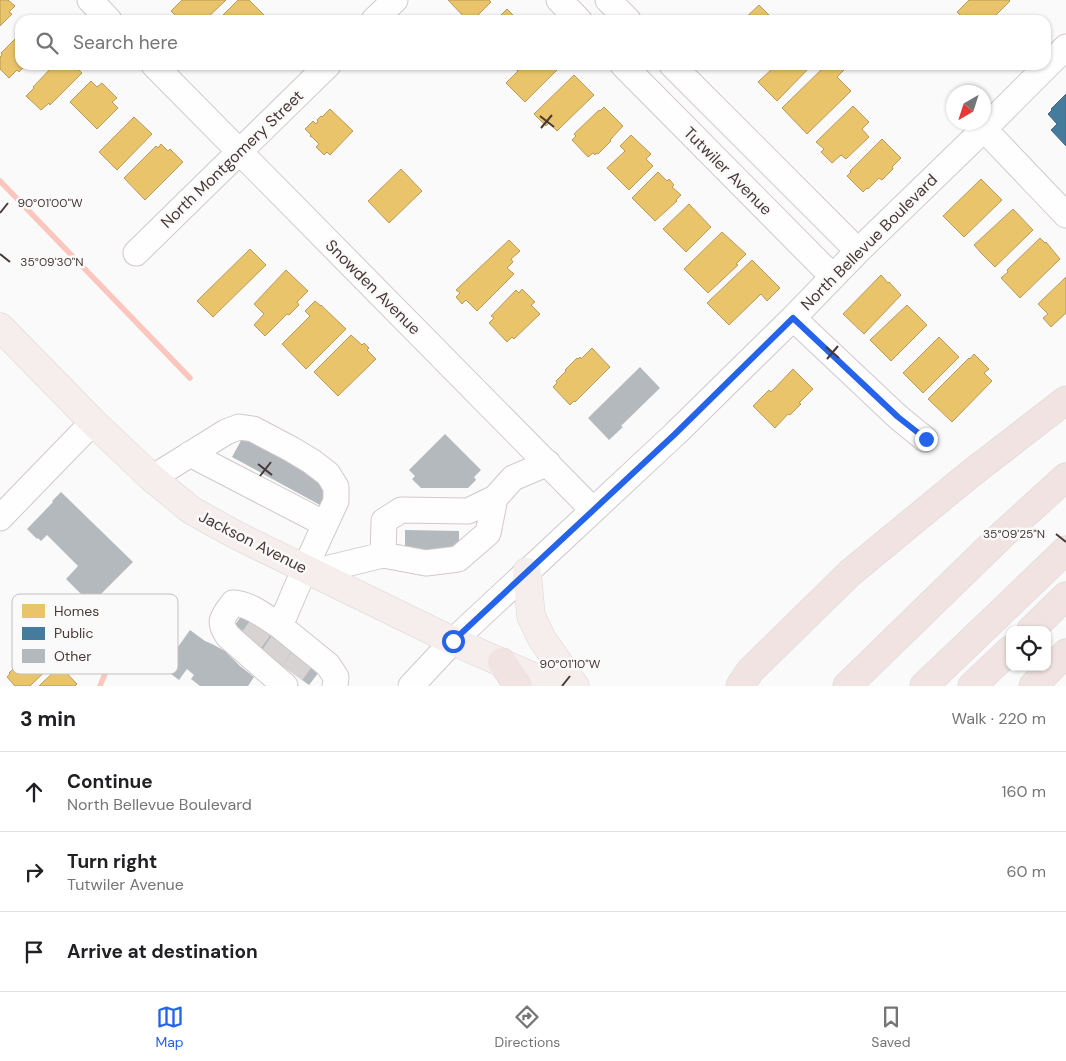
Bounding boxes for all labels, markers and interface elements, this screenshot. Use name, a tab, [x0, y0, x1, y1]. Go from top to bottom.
search box	[15, 15, 1051, 70]
icon: search	[33, 29, 61, 57]
text: Search here	[73, 30, 178, 55]
street label: North Montgomery Street	[156, 85, 308, 233]
north arrow	[946, 85, 991, 130]
street label: Tutwiler Avenue	[679, 122, 777, 220]
street label: North Bellevue Boulevard	[796, 169, 942, 315]
text: 90°01'00"W	[17, 195, 83, 211]
street label: Snowden Avenue	[321, 235, 425, 339]
text: 35°09'30"N	[20, 254, 84, 270]
route end	[915, 428, 938, 451]
street label: Jackson Avenue	[195, 506, 311, 578]
text: 35°09'25"N	[983, 526, 1045, 542]
legend	[12, 594, 178, 674]
text: Homes	[54, 602, 99, 620]
text: Public	[54, 624, 93, 642]
map controls	[1006, 626, 1051, 671]
button: locate	[1006, 626, 1051, 671]
route start	[442, 630, 465, 653]
text: Other	[54, 647, 92, 665]
text: 90°01'10"W	[540, 656, 601, 672]
text: 3 min	[20, 705, 76, 733]
text: Walk · 220 m	[952, 708, 1046, 729]
text: Continue	[67, 769, 153, 794]
icon: ahead	[20, 778, 48, 806]
text: 160 m	[1002, 781, 1046, 802]
text: North Bellevue Boulevard	[67, 794, 252, 815]
text: Turn right	[67, 849, 157, 874]
icon: right	[20, 858, 48, 886]
text: 60 m	[1006, 861, 1046, 882]
text: Tutwiler Avenue	[67, 874, 184, 895]
icon: arrive	[20, 938, 48, 966]
text: Arrive at destination	[67, 939, 258, 964]
tab: Map	[155, 1003, 184, 1051]
tab: Directions	[495, 1003, 560, 1051]
tab: Saved	[871, 1003, 911, 1051]

